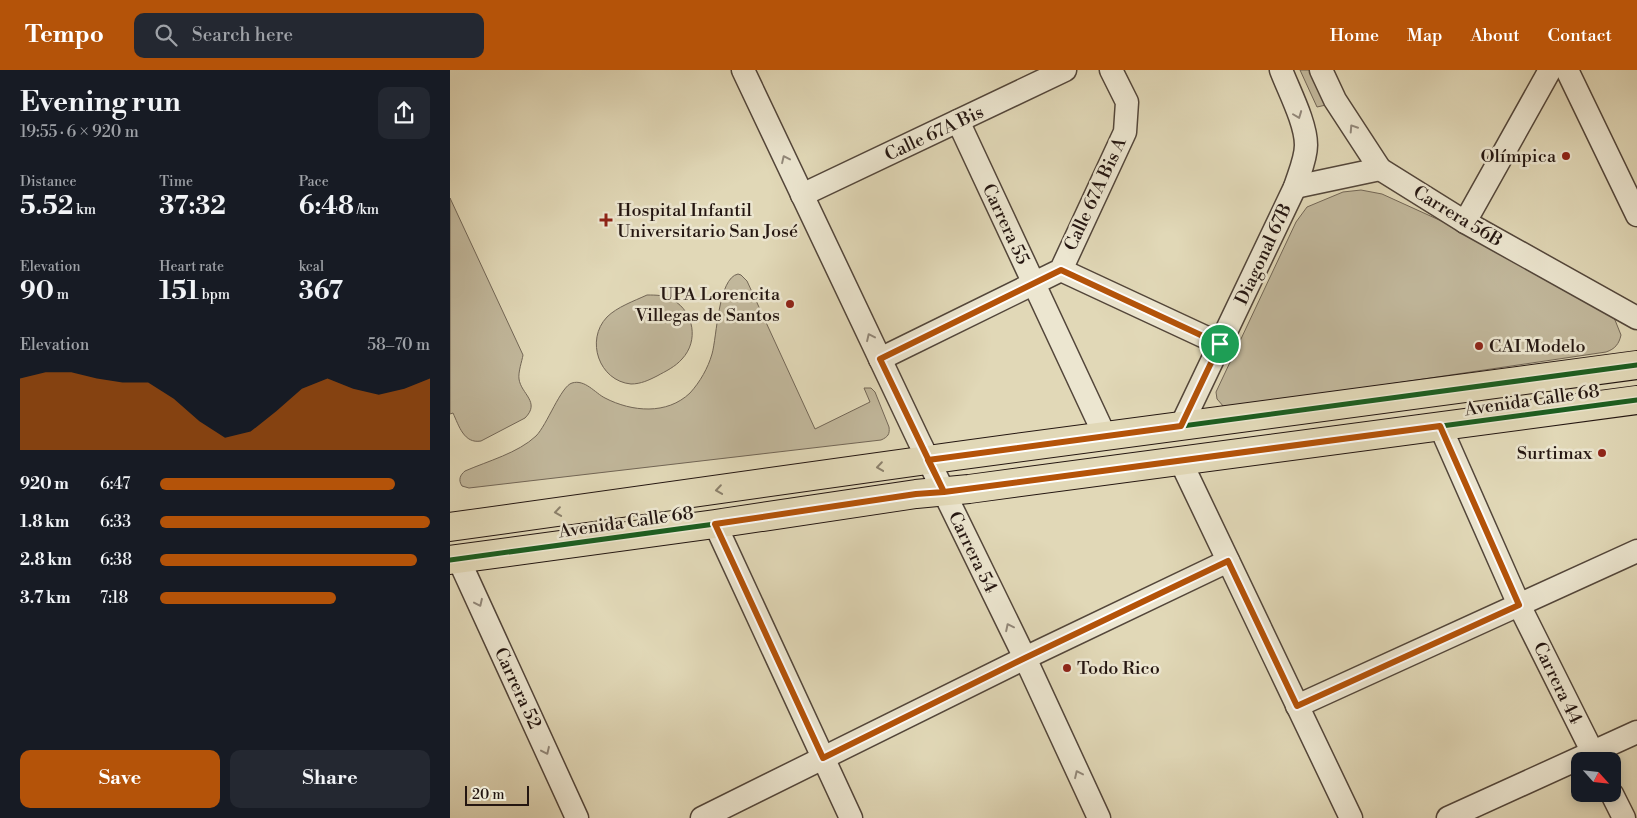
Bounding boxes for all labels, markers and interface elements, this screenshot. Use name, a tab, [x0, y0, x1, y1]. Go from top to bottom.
search box	[134, 13, 484, 58]
text: Tempo	[25, 20, 104, 50]
icon: search	[152, 21, 180, 49]
text: Search here	[192, 23, 293, 47]
text: Home	[1330, 24, 1379, 47]
text: Map	[1407, 24, 1443, 47]
text: About	[1471, 24, 1520, 47]
text: Contact	[1548, 24, 1612, 47]
text: Evening run	[20, 85, 181, 120]
button: share	[378, 87, 430, 139]
street label: Calle 67A Bis	[881, 100, 987, 166]
one-way arrow	[1293, 111, 1303, 119]
text: 19:55 · 6 × 920 m	[20, 122, 139, 142]
one-way arrow	[1350, 125, 1360, 134]
street label: Calle 67A Bis A	[1059, 133, 1132, 255]
place label: Olímpica	[1480, 145, 1557, 168]
marker: Olímpica	[1560, 150, 1572, 162]
one-way arrow	[781, 155, 791, 164]
text: Distance	[20, 173, 77, 191]
text: Time	[159, 173, 193, 191]
text: Pace	[299, 173, 329, 191]
street label: Carrera 55	[977, 180, 1034, 268]
street label: Carrera 56B	[1409, 181, 1507, 252]
text: 5.52	[20, 191, 73, 222]
text: 37:32	[159, 191, 226, 222]
text: 6:48	[299, 191, 354, 222]
place label: Hospital Infantil Universitario San José	[617, 199, 798, 243]
street label: Diagonal 67B	[1230, 200, 1297, 308]
text: km	[73, 201, 96, 219]
text: /km	[354, 201, 379, 219]
marker: Hospital Infantil Universitario San José	[599, 213, 613, 227]
text: Elevation	[20, 258, 81, 276]
text: Heart rate	[159, 258, 224, 276]
text: kcal	[299, 258, 324, 276]
text: 90	[20, 276, 54, 307]
text: 151	[159, 276, 199, 307]
text: 367	[299, 276, 343, 307]
place label: UPA Lorencita Villegas de Santos	[634, 283, 781, 327]
text: m	[54, 286, 69, 304]
text: bpm	[199, 286, 230, 304]
marker: UPA Lorencita Villegas de Santos	[784, 298, 796, 310]
pin	[1199, 323, 1241, 365]
icon: arrive	[1206, 330, 1234, 358]
one-way arrow	[866, 333, 876, 342]
text: Elevation	[20, 335, 89, 355]
text: 58–70 m	[367, 335, 430, 355]
place label: CAI Modelo	[1489, 335, 1586, 358]
marker: CAI Modelo	[1473, 340, 1485, 352]
street label: Avenida Calle 68	[1462, 380, 1601, 421]
place label: Surtimax	[1517, 442, 1593, 465]
marker: Surtimax	[1596, 447, 1608, 459]
one-way arrow	[876, 461, 884, 472]
text: 920 m	[20, 474, 69, 494]
text: 6:47	[100, 474, 130, 494]
one-way arrow	[715, 484, 724, 494]
street label: Avenida Calle 68	[556, 502, 695, 543]
one-way arrow	[554, 506, 562, 517]
street label: Carrera 54	[943, 508, 1002, 597]
text: 1.8 km	[20, 512, 69, 532]
text: 6:33	[100, 512, 131, 532]
text: 2.8 km	[20, 550, 72, 570]
text: 6:38	[100, 550, 132, 570]
text: 3.7 km	[20, 588, 70, 608]
text: 7:18	[100, 588, 128, 608]
one-way arrow	[472, 598, 483, 607]
one-way arrow	[1005, 623, 1015, 632]
street label: Carrera 44	[1528, 638, 1587, 728]
street label: Carrera 52	[489, 644, 546, 733]
place label: Todo Rico	[1077, 657, 1160, 680]
marker: Todo Rico	[1061, 662, 1073, 674]
one-way arrow	[540, 745, 550, 754]
button: Save	[20, 750, 220, 808]
button: Share	[230, 750, 430, 808]
north arrow	[1571, 752, 1621, 802]
map controls	[1571, 752, 1621, 802]
one-way arrow	[1074, 770, 1085, 779]
scale bar	[465, 783, 529, 806]
text: 20 m	[472, 786, 504, 804]

